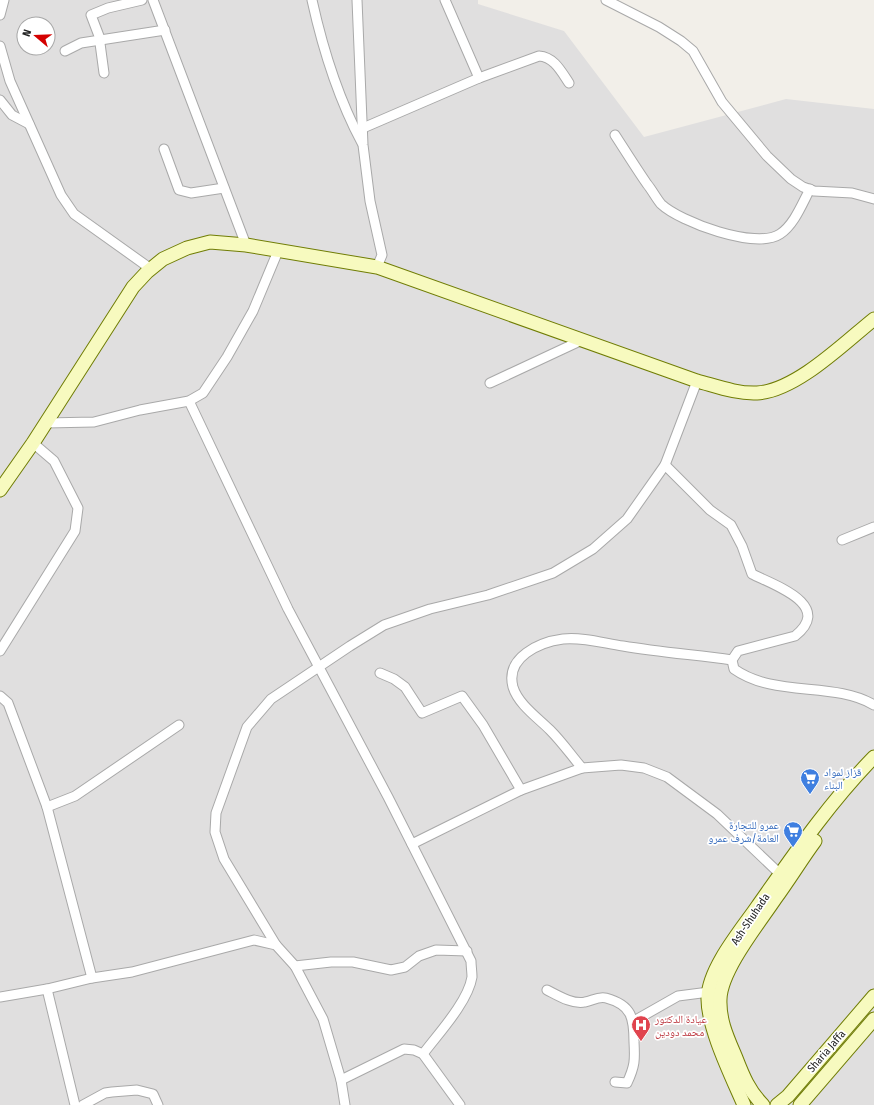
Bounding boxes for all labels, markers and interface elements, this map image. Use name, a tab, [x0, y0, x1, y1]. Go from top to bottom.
north arrow	[16, 16, 56, 56]
text: N	[20, 28, 34, 38]
place label: قزاز لمواد البناء	[824, 766, 862, 792]
supermarket icon: قزاز لمواد البناء	[799, 767, 821, 795]
place label: عمرو للتجارة العامة/شرف عمرو	[708, 819, 779, 845]
supermarket icon: عمرو للتجارة العامة/شرف عمرو	[782, 820, 804, 848]
street label: Ash-Shuhada	[728, 891, 772, 948]
place label: عيادة الدكتور محمد دودين	[654, 1013, 707, 1039]
hospital icon: عيادة الدكتور محمد دودين	[630, 1014, 652, 1042]
street label: Sharia Jaffa	[805, 1028, 848, 1075]

